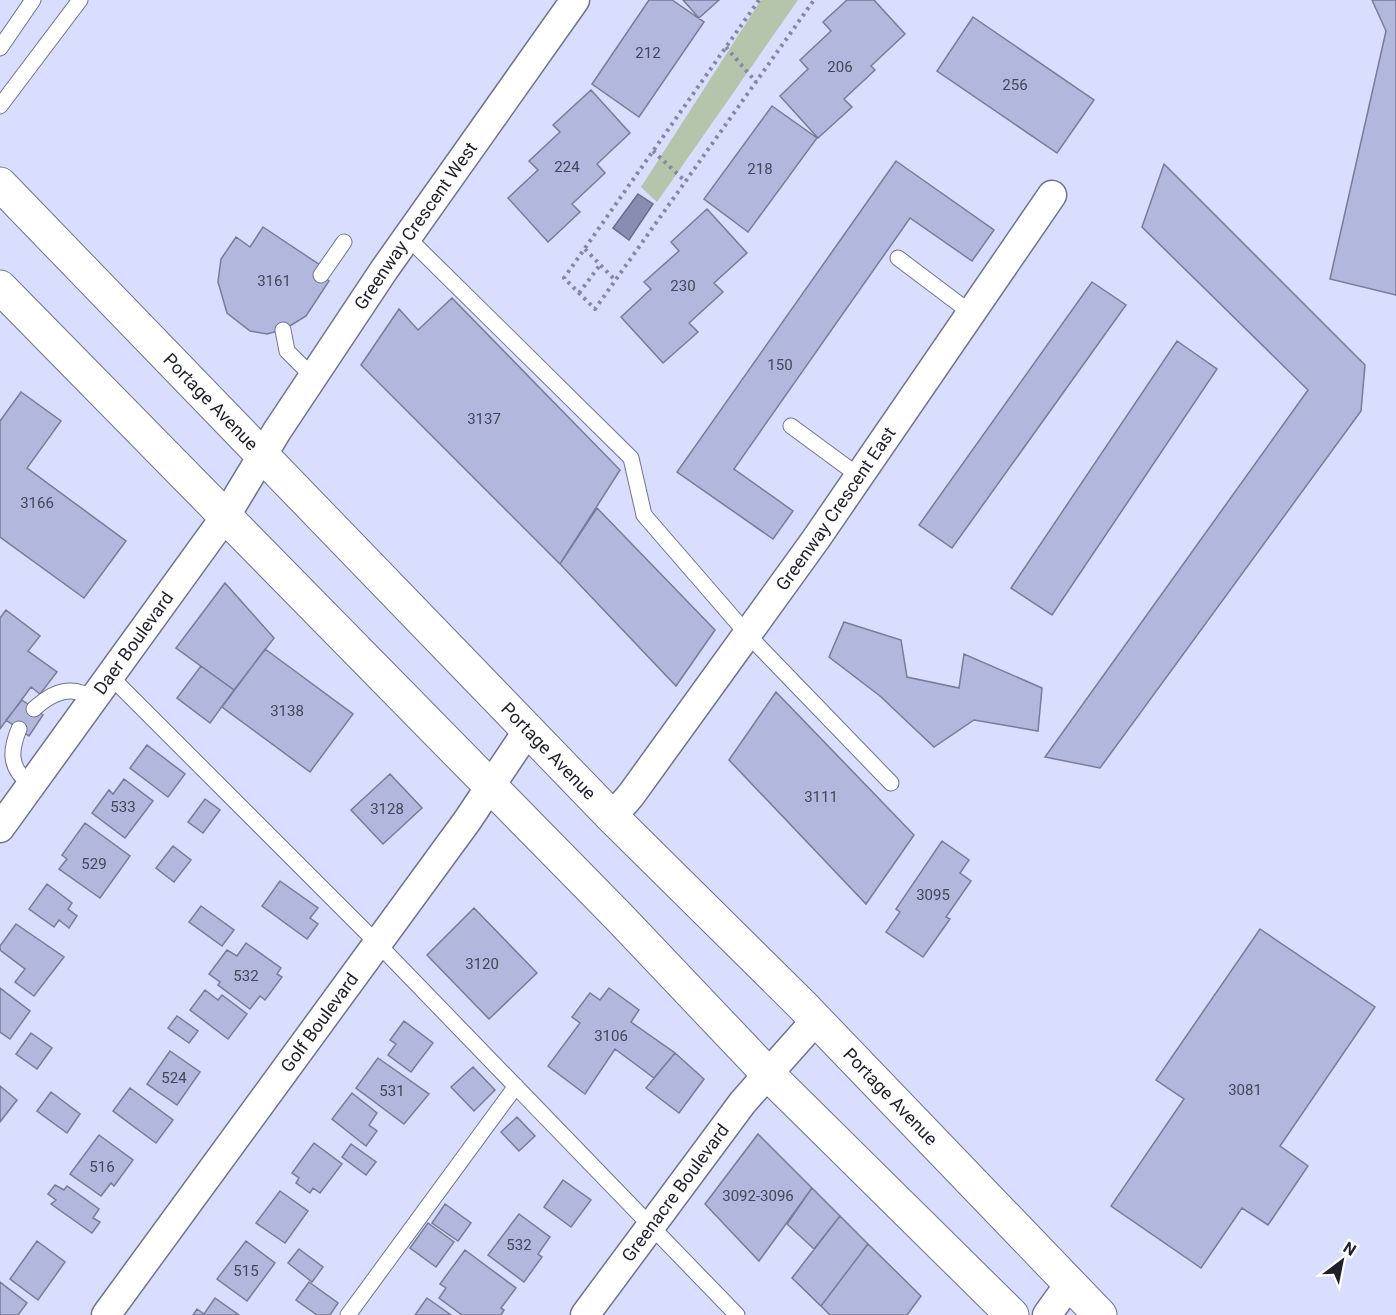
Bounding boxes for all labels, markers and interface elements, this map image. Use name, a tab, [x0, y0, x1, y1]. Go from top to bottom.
house number: 212	[635, 44, 661, 62]
house number: 206	[827, 58, 853, 76]
house number: 256	[1002, 76, 1028, 94]
street label: Greenway Crescent West	[350, 138, 481, 313]
house number: 224	[554, 158, 580, 176]
house number: 218	[747, 160, 773, 178]
house number: 3161	[257, 272, 291, 290]
house number: 230	[670, 277, 696, 295]
street label: Portage Avenue	[159, 349, 263, 454]
house number: 150	[767, 356, 793, 374]
house number: 3137	[467, 410, 501, 428]
street label: Greenway Crescent East	[771, 423, 900, 594]
house number: 3166	[20, 494, 54, 512]
street label: Daer Boulevard	[89, 588, 177, 698]
street label: Portage Avenue	[497, 698, 600, 804]
house number: 3138	[270, 702, 304, 720]
house number: 3111	[804, 788, 838, 806]
house number: 533	[110, 798, 136, 816]
house number: 3128	[370, 800, 404, 818]
house number: 529	[81, 855, 107, 873]
house number: 3095	[916, 886, 950, 904]
house number: 3120	[465, 955, 499, 973]
house number: 532	[233, 967, 259, 985]
street label: Golf Boulevard	[276, 969, 362, 1076]
house number: 3106	[594, 1027, 628, 1045]
street label: Portage Avenue	[839, 1043, 942, 1149]
house number: 524	[161, 1069, 187, 1087]
house number: 3081	[1228, 1081, 1262, 1099]
house number: 531	[379, 1082, 405, 1100]
street label: Greenacre Boulevard	[617, 1120, 733, 1266]
house number: 516	[89, 1158, 115, 1176]
house number: 3092-3096	[722, 1187, 794, 1205]
north arrow	[1312, 1231, 1372, 1291]
house number: 532	[506, 1236, 532, 1254]
text: N	[1340, 1238, 1360, 1260]
house number: 515	[233, 1262, 259, 1280]

